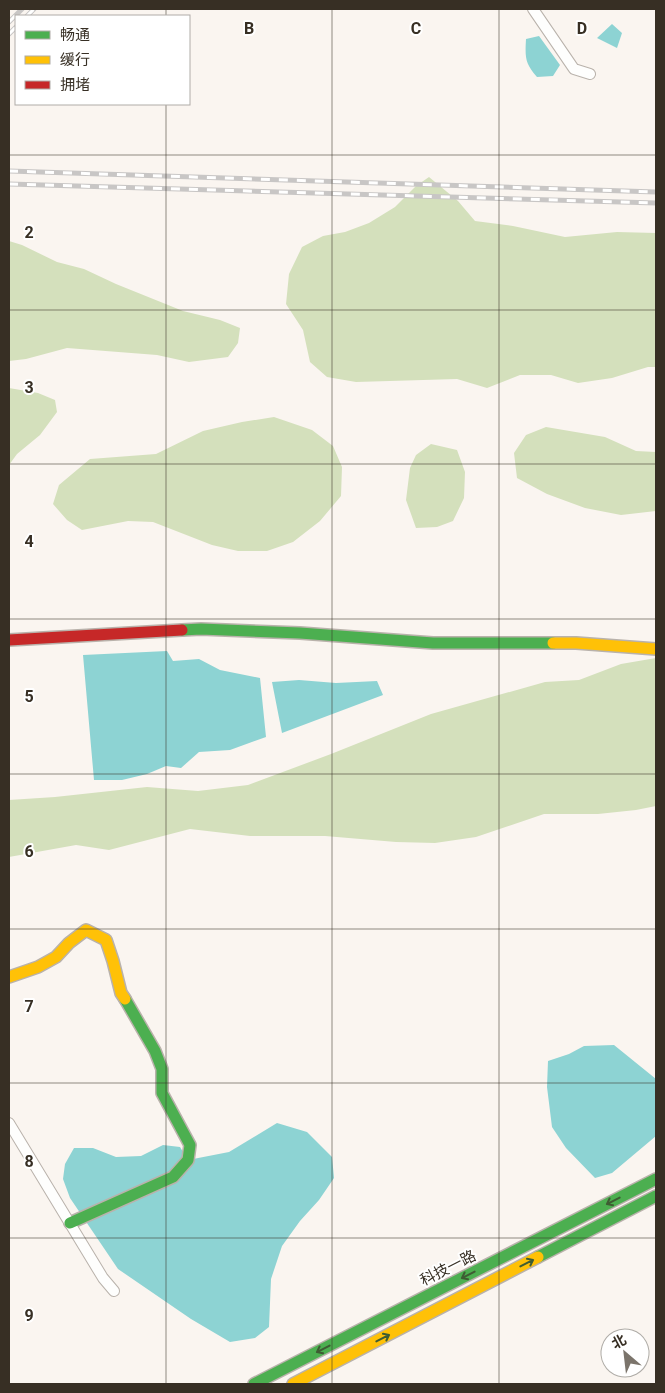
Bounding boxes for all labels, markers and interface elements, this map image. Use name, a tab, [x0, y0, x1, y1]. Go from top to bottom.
legend	[15, 15, 190, 105]
text: B	[244, 19, 254, 38]
text: C	[411, 19, 421, 38]
text: D	[577, 19, 587, 38]
text: 畅通	[60, 26, 90, 44]
text: 缓行	[60, 51, 90, 69]
text: 拥堵	[60, 76, 90, 94]
text: 2	[24, 223, 34, 242]
text: 3	[24, 378, 34, 397]
text: 4	[24, 532, 34, 551]
text: 5	[24, 687, 34, 706]
text: 6	[24, 842, 34, 861]
text: 7	[24, 997, 34, 1016]
text: 8	[24, 1152, 34, 1171]
one-way arrow	[606, 1197, 621, 1206]
street label: 科技一路	[417, 1246, 479, 1290]
one-way arrow	[519, 1258, 534, 1267]
one-way arrow	[461, 1271, 476, 1280]
text: 9	[24, 1306, 34, 1325]
north arrow	[600, 1328, 650, 1378]
text: 北	[609, 1331, 629, 1352]
one-way arrow	[375, 1333, 390, 1343]
one-way arrow	[316, 1344, 331, 1354]

